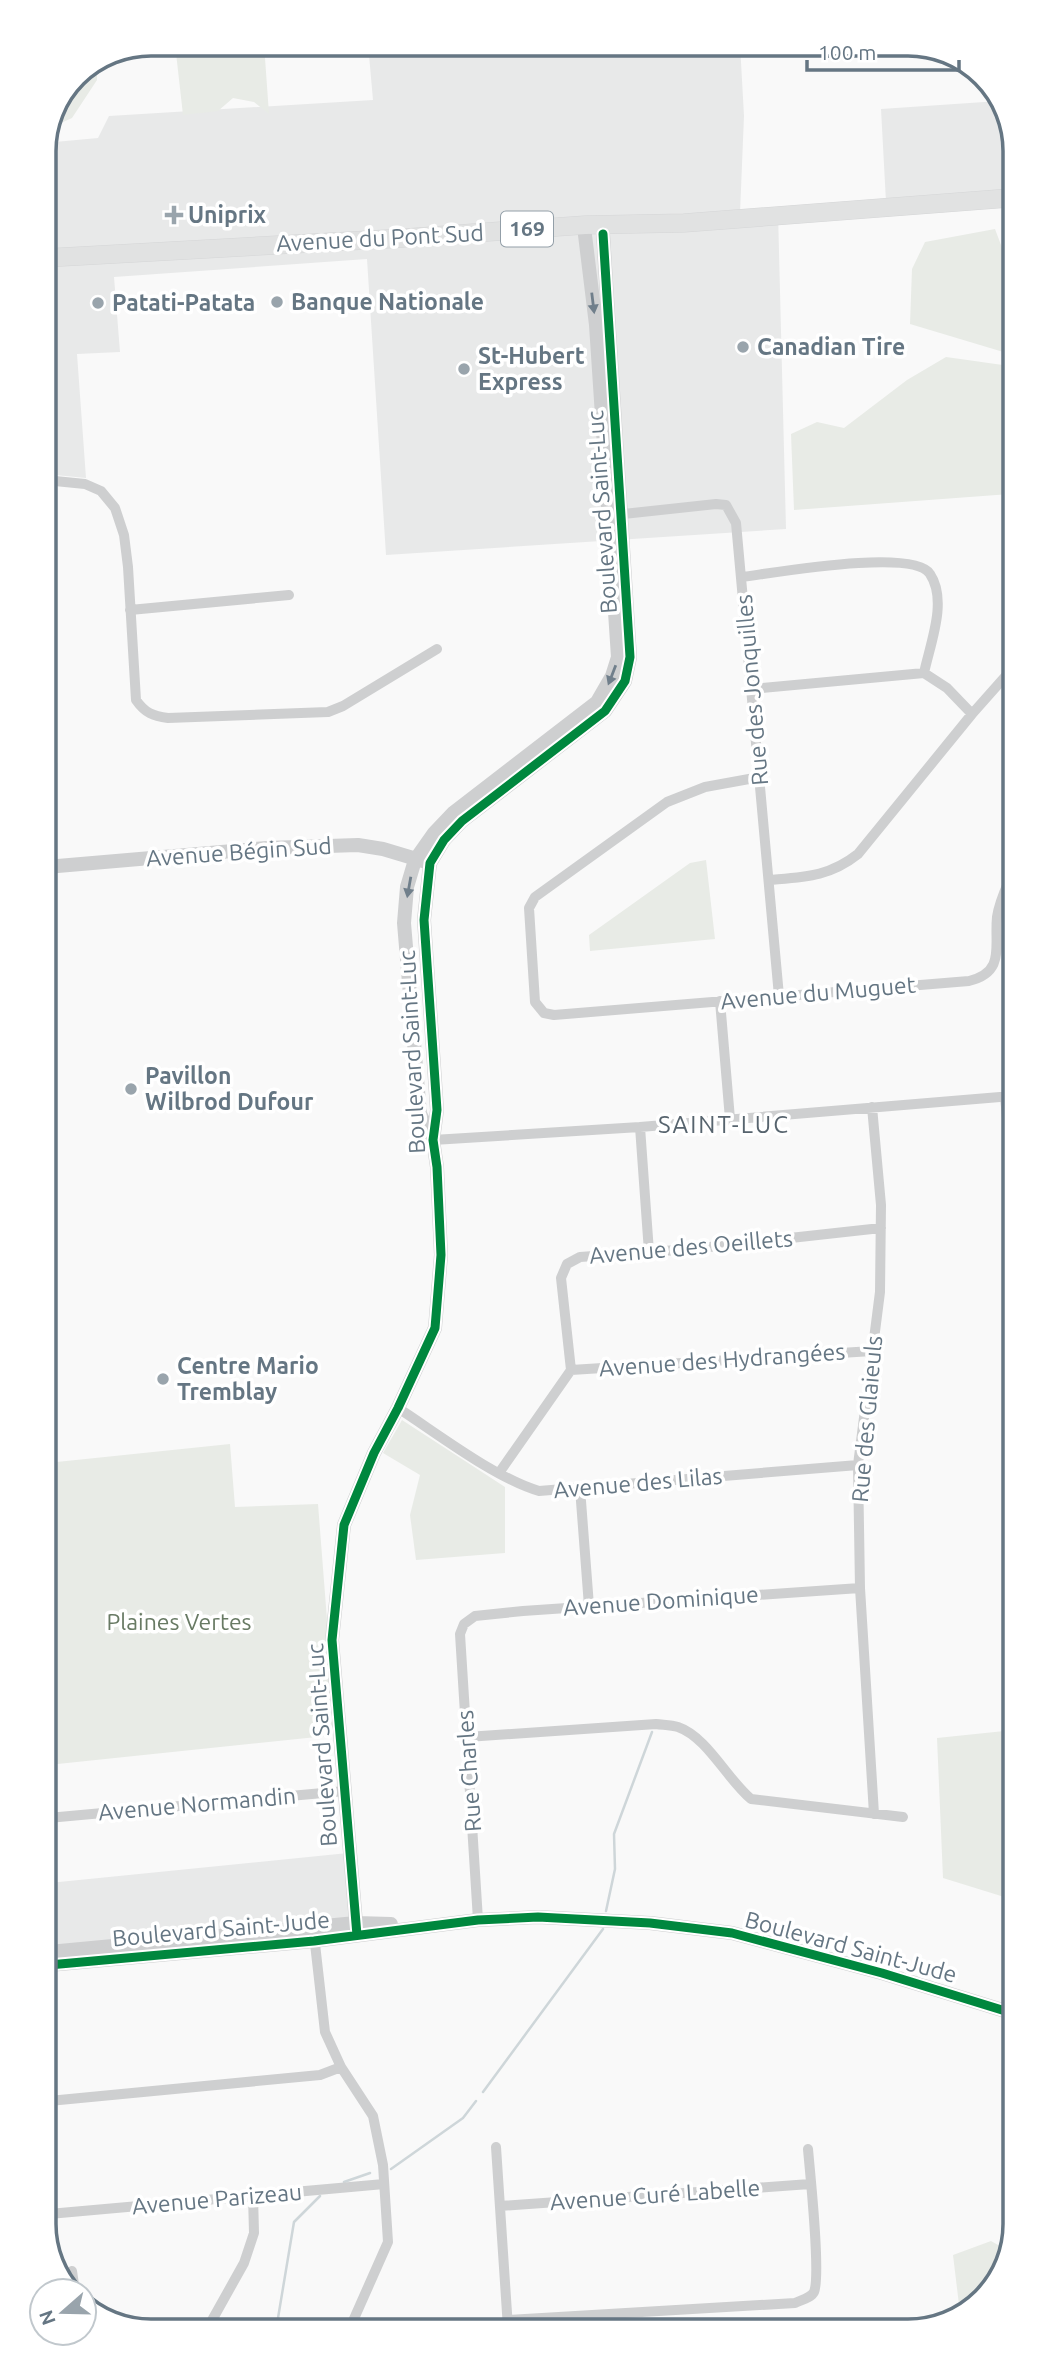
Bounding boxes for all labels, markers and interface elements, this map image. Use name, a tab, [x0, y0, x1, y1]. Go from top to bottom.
scale bar	[807, 28, 959, 72]
text: 100 m	[818, 40, 876, 64]
place label: Uniprix	[188, 202, 267, 227]
marker: Uniprix	[166, 207, 182, 223]
road number: 169	[501, 212, 553, 246]
street label: Avenue du Pont Sud	[276, 220, 484, 255]
place label: Banque Nationale	[291, 289, 484, 314]
place label: Patati-Patata	[112, 290, 255, 315]
one-way arrow	[588, 292, 599, 314]
marker: Banque Nationale	[269, 294, 285, 310]
marker: Patati-Patata	[90, 295, 106, 311]
place label: Canadian Tire	[757, 334, 905, 359]
marker: Canadian Tire	[735, 339, 751, 355]
place label: St-Hubert Express	[478, 343, 585, 394]
marker: St-Hubert Express	[456, 361, 472, 377]
street label: Boulevard Saint-Luc	[582, 409, 621, 614]
street label: Rue des Jonquilles	[731, 593, 772, 787]
one-way arrow	[606, 665, 617, 686]
street label: Avenue Bégin Sud	[145, 833, 333, 870]
one-way arrow	[403, 876, 414, 898]
street label: Boulevard Saint-Luc	[394, 949, 429, 1154]
street label: Avenue du Muguet	[719, 972, 917, 1013]
place label: Pavillon Wilbrod Dufour	[145, 1063, 314, 1114]
marker: Pavillon Wilbrod Dufour	[123, 1081, 139, 1097]
district label: SAINT-LUC	[658, 1111, 790, 1138]
street label: Avenue des Oeillets	[588, 1225, 794, 1268]
street label: Rue des Glaieuls	[847, 1334, 886, 1503]
street label: Avenue des Hydrangées	[598, 1338, 846, 1381]
place label: Centre Mario Tremblay	[177, 1353, 319, 1404]
marker: Centre Mario Tremblay	[155, 1371, 171, 1387]
street label: Avenue des Lilas	[553, 1463, 723, 1502]
street label: Avenue Dominique	[562, 1581, 760, 1620]
park label: Plaines Vertes	[106, 1609, 252, 1634]
street label: Boulevard Saint-Luc	[302, 1642, 341, 1847]
street label: Rue Charles	[452, 1709, 485, 1833]
street label: Avenue Normandin	[97, 1782, 297, 1825]
street label: Boulevard Saint-Jude	[742, 1906, 960, 1987]
street label: Boulevard Saint-Jude	[111, 1907, 331, 1950]
street label: Avenue Curé Labelle	[549, 2175, 761, 2214]
street label: Avenue Parizeau	[131, 2179, 303, 2218]
north arrow	[28, 2277, 98, 2347]
text: N	[34, 2307, 60, 2328]

